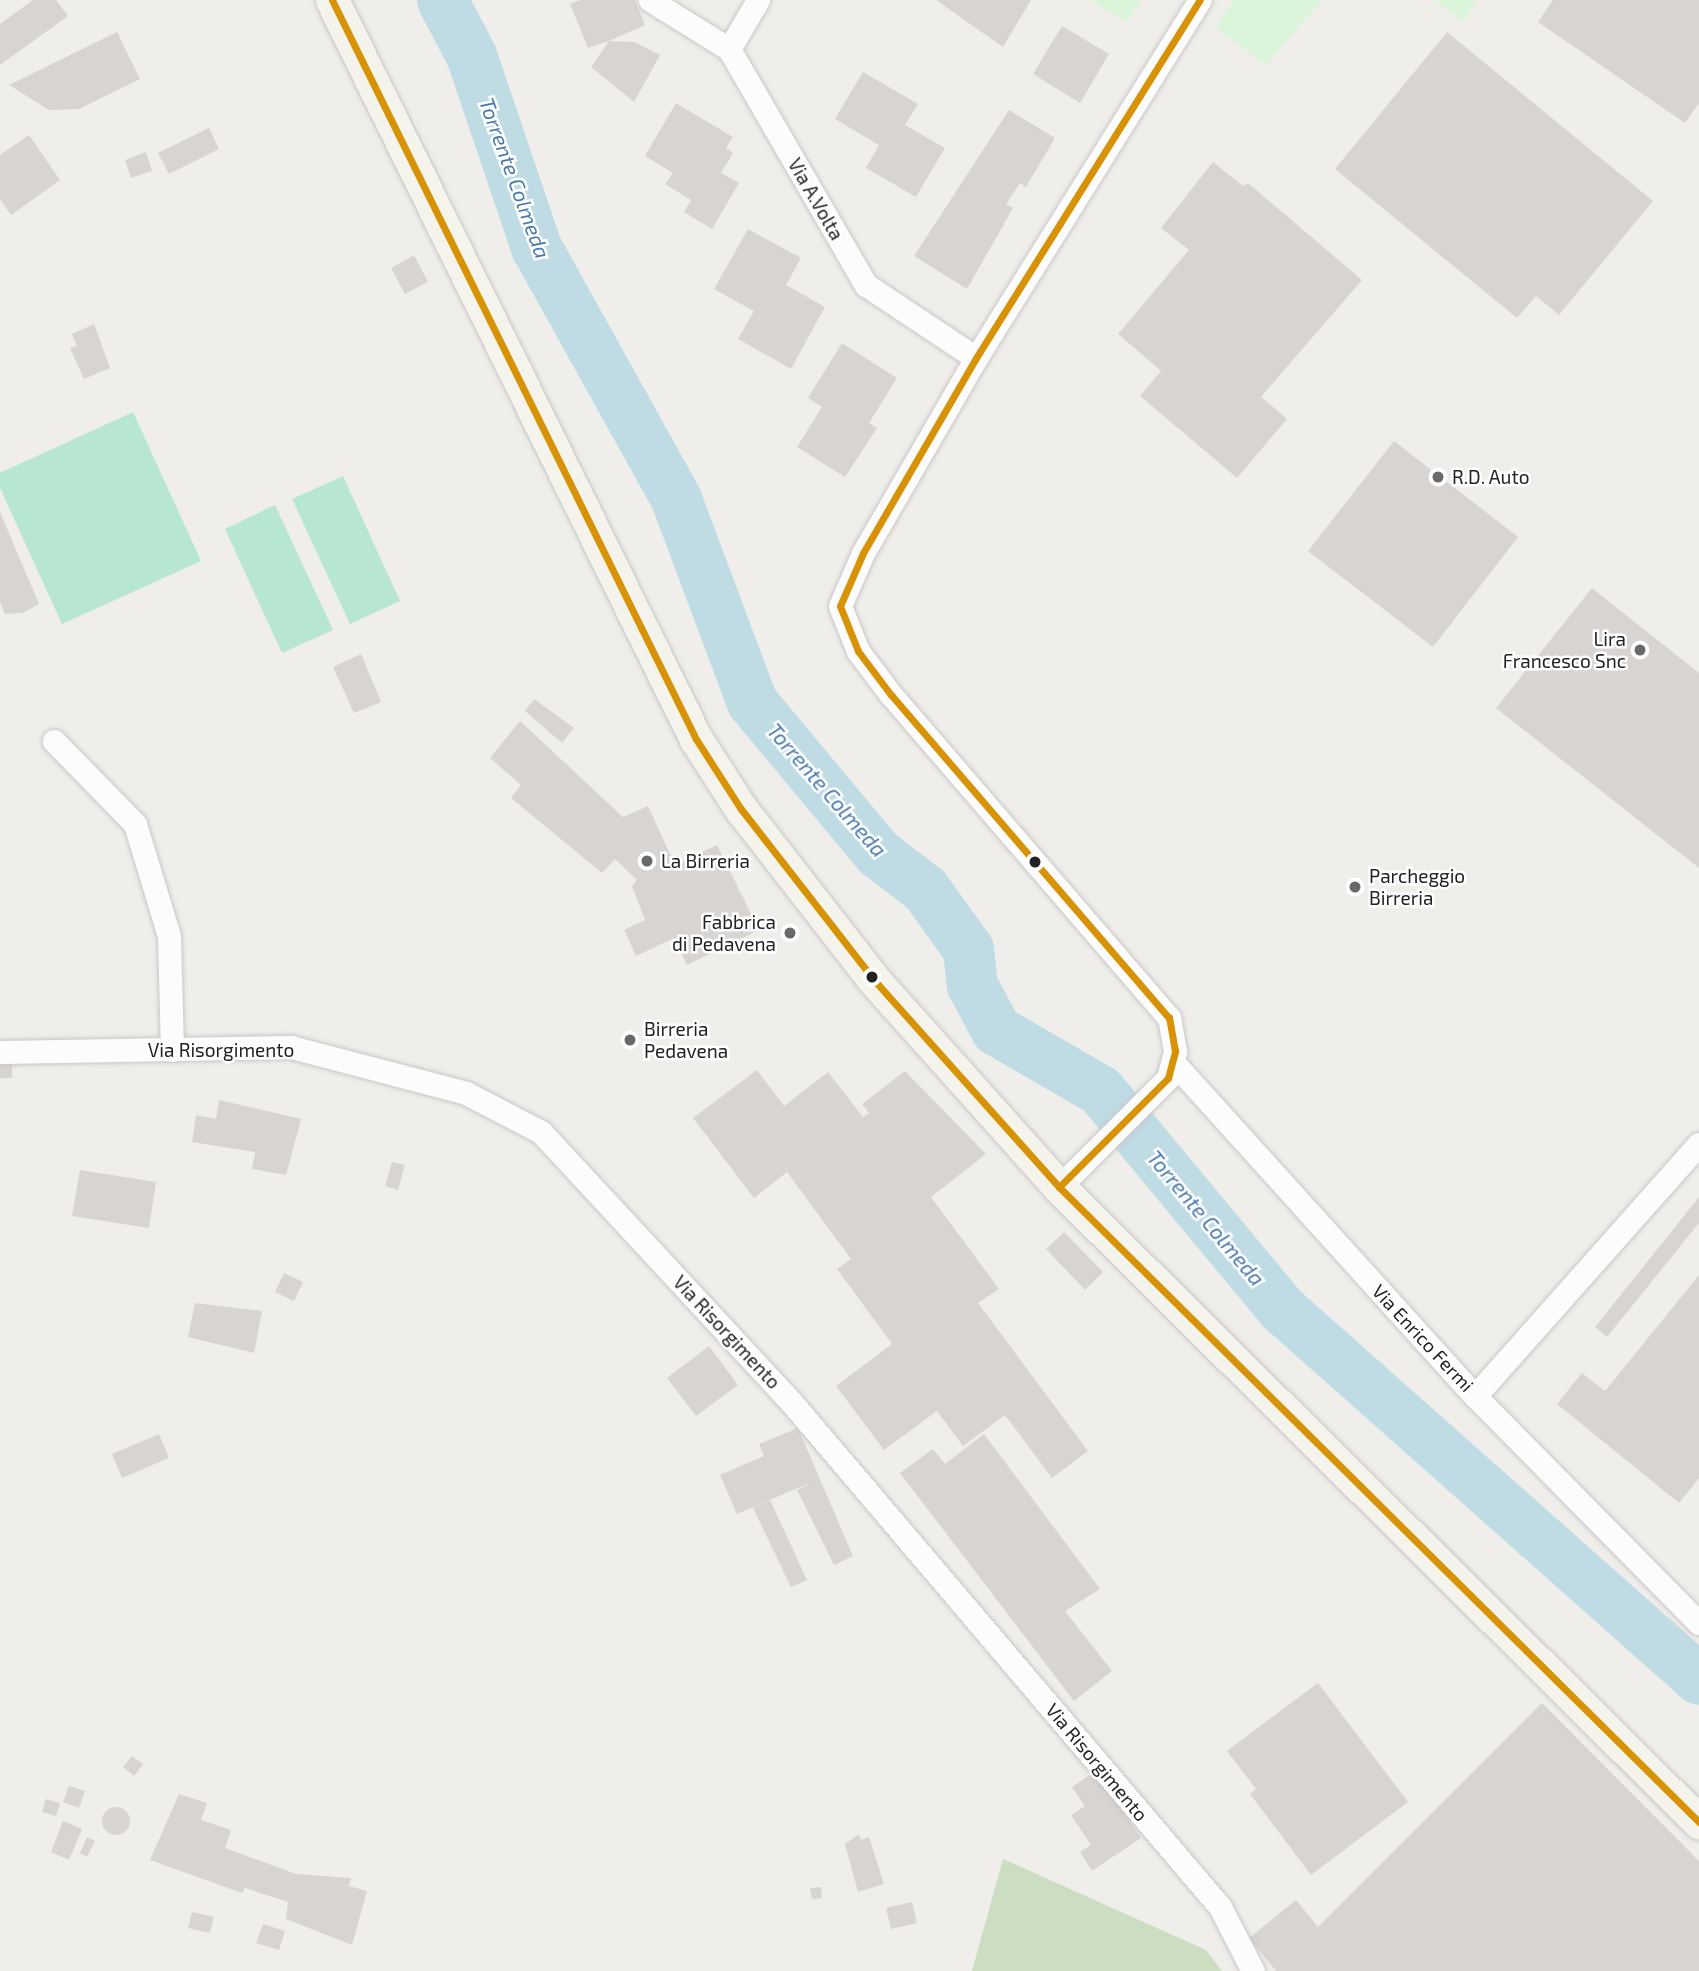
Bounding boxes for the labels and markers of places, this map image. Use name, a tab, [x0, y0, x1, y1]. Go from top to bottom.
place label: R.D. Auto	[1452, 466, 1530, 488]
marker: R.D. Auto	[1430, 469, 1446, 485]
place label: Lira Francesco Snc	[1503, 628, 1626, 672]
marker: Lira Francesco Snc	[1632, 642, 1648, 658]
place label: La Birreria	[661, 850, 750, 872]
marker: La Birreria	[639, 853, 655, 869]
unlabelled marker	[1028, 855, 1042, 869]
place label: Parcheggio Birreria	[1369, 865, 1465, 909]
marker: Parcheggio Birreria	[1347, 879, 1363, 895]
place label: Fabbrica di Pedavena	[672, 911, 776, 955]
marker: Fabbrica di Pedavena	[782, 925, 798, 941]
unlabelled marker	[865, 970, 879, 984]
place label: Birreria Pedavena	[644, 1018, 728, 1062]
marker: Birreria Pedavena	[622, 1032, 638, 1048]

